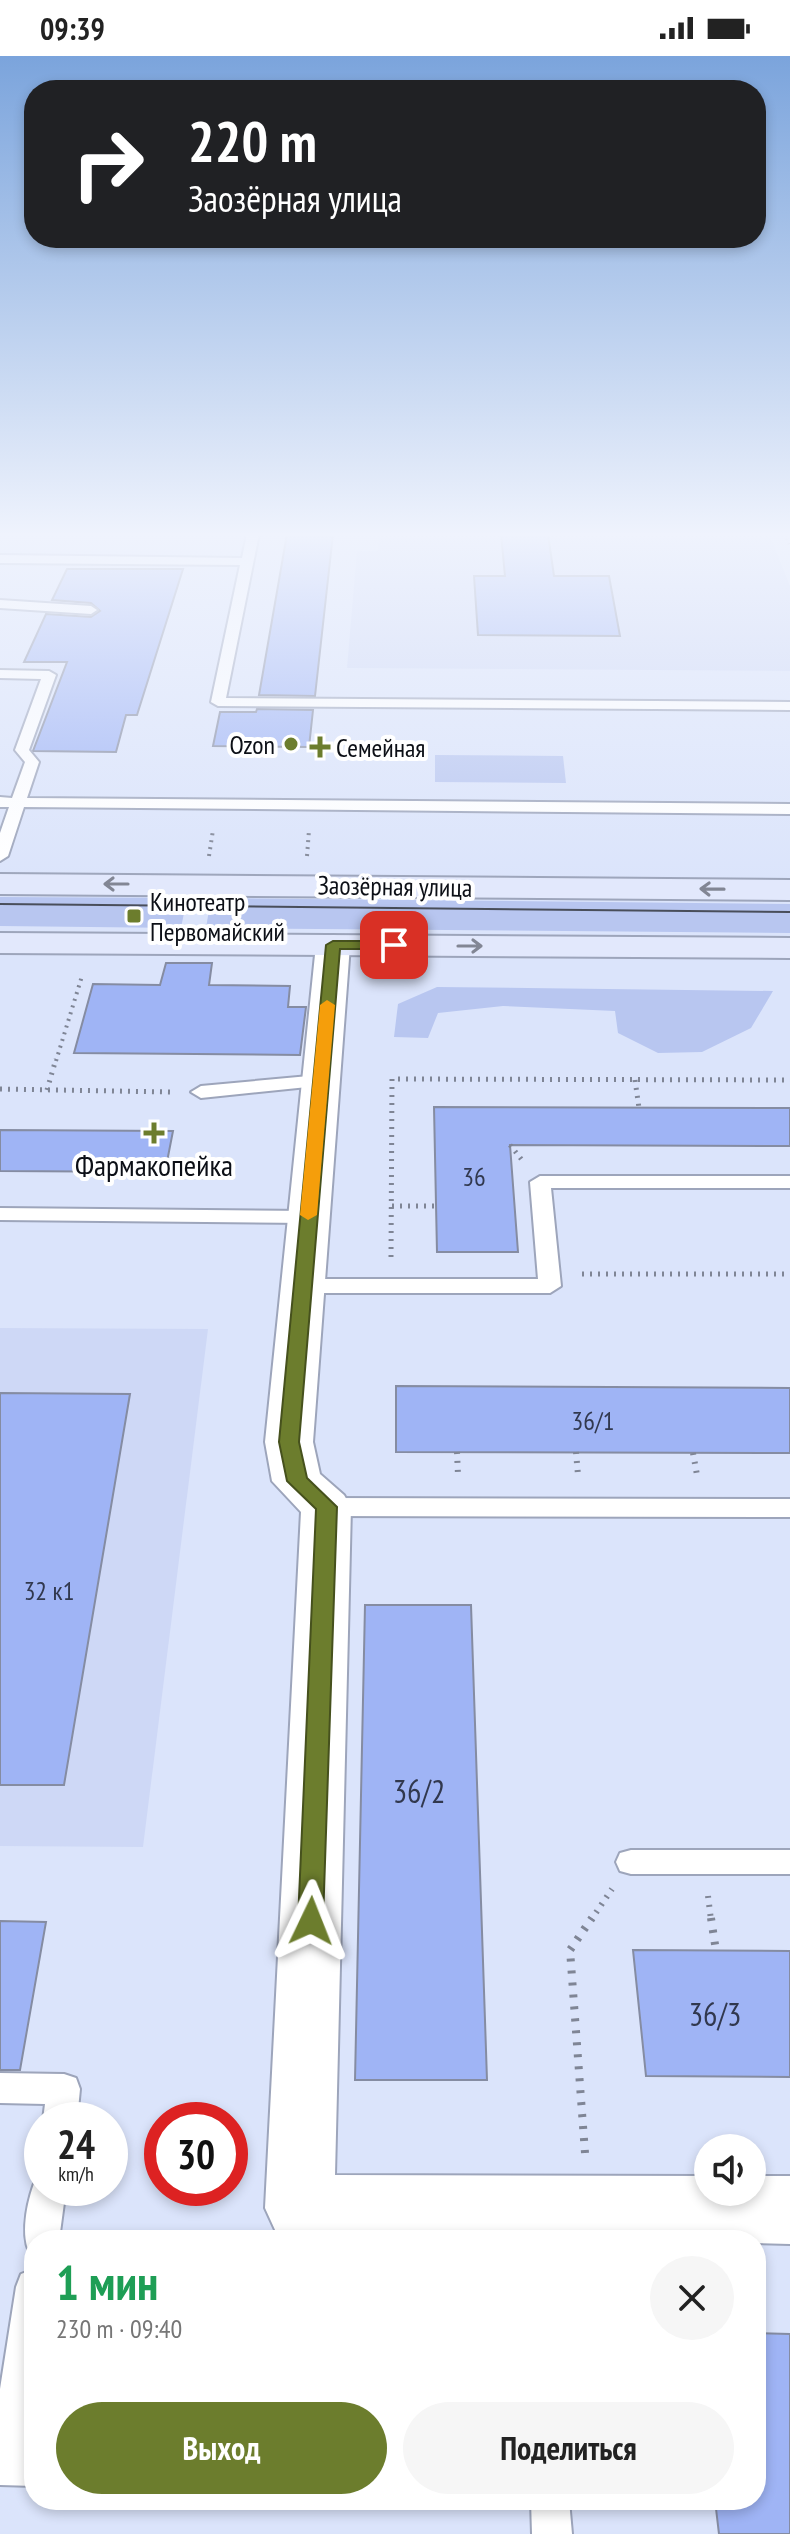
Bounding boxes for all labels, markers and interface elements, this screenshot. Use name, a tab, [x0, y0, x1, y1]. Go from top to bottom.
text: 09:39	[40, 9, 105, 48]
text: 220 m	[188, 105, 317, 177]
icon: right	[56, 112, 160, 216]
text: Заозёрная улица	[188, 175, 402, 222]
place label: Ozon	[229, 728, 275, 761]
place label: Семейная	[336, 731, 425, 764]
marker: Ozon	[282, 735, 300, 753]
marker: Семейная	[311, 738, 329, 756]
street label: Заозёрная улица	[317, 868, 473, 904]
one-way arrow	[103, 876, 130, 892]
one-way arrow	[699, 882, 726, 897]
place label: Кинотеатр Первомайский	[150, 885, 285, 948]
marker: Кинотеатр Первомайский	[125, 907, 143, 925]
pin	[360, 911, 428, 979]
icon: arrive	[372, 923, 416, 967]
one-way arrow	[456, 938, 483, 954]
marker: Фармакопейка	[145, 1124, 163, 1142]
place label: Фармакопейка	[75, 1145, 233, 1184]
house number: 36	[462, 1160, 486, 1193]
house number: 36/1	[572, 1404, 614, 1437]
house number: 32 к1	[24, 1574, 74, 1607]
house number: 36/2	[393, 1770, 445, 1812]
position arrow	[269, 1879, 353, 1963]
house number: 36/3	[689, 1993, 741, 2035]
speed limit sign: 30	[144, 2102, 248, 2206]
text: 24	[57, 2118, 95, 2170]
map controls	[694, 2134, 766, 2206]
button: sound	[694, 2134, 766, 2206]
text: km/h	[58, 2161, 94, 2187]
text: 1 мин	[56, 2251, 158, 2313]
button: close	[650, 2256, 734, 2340]
text: 230 m · 09:40	[56, 2312, 182, 2345]
button: Выход	[56, 2402, 387, 2494]
button: Поделиться	[403, 2402, 734, 2494]

